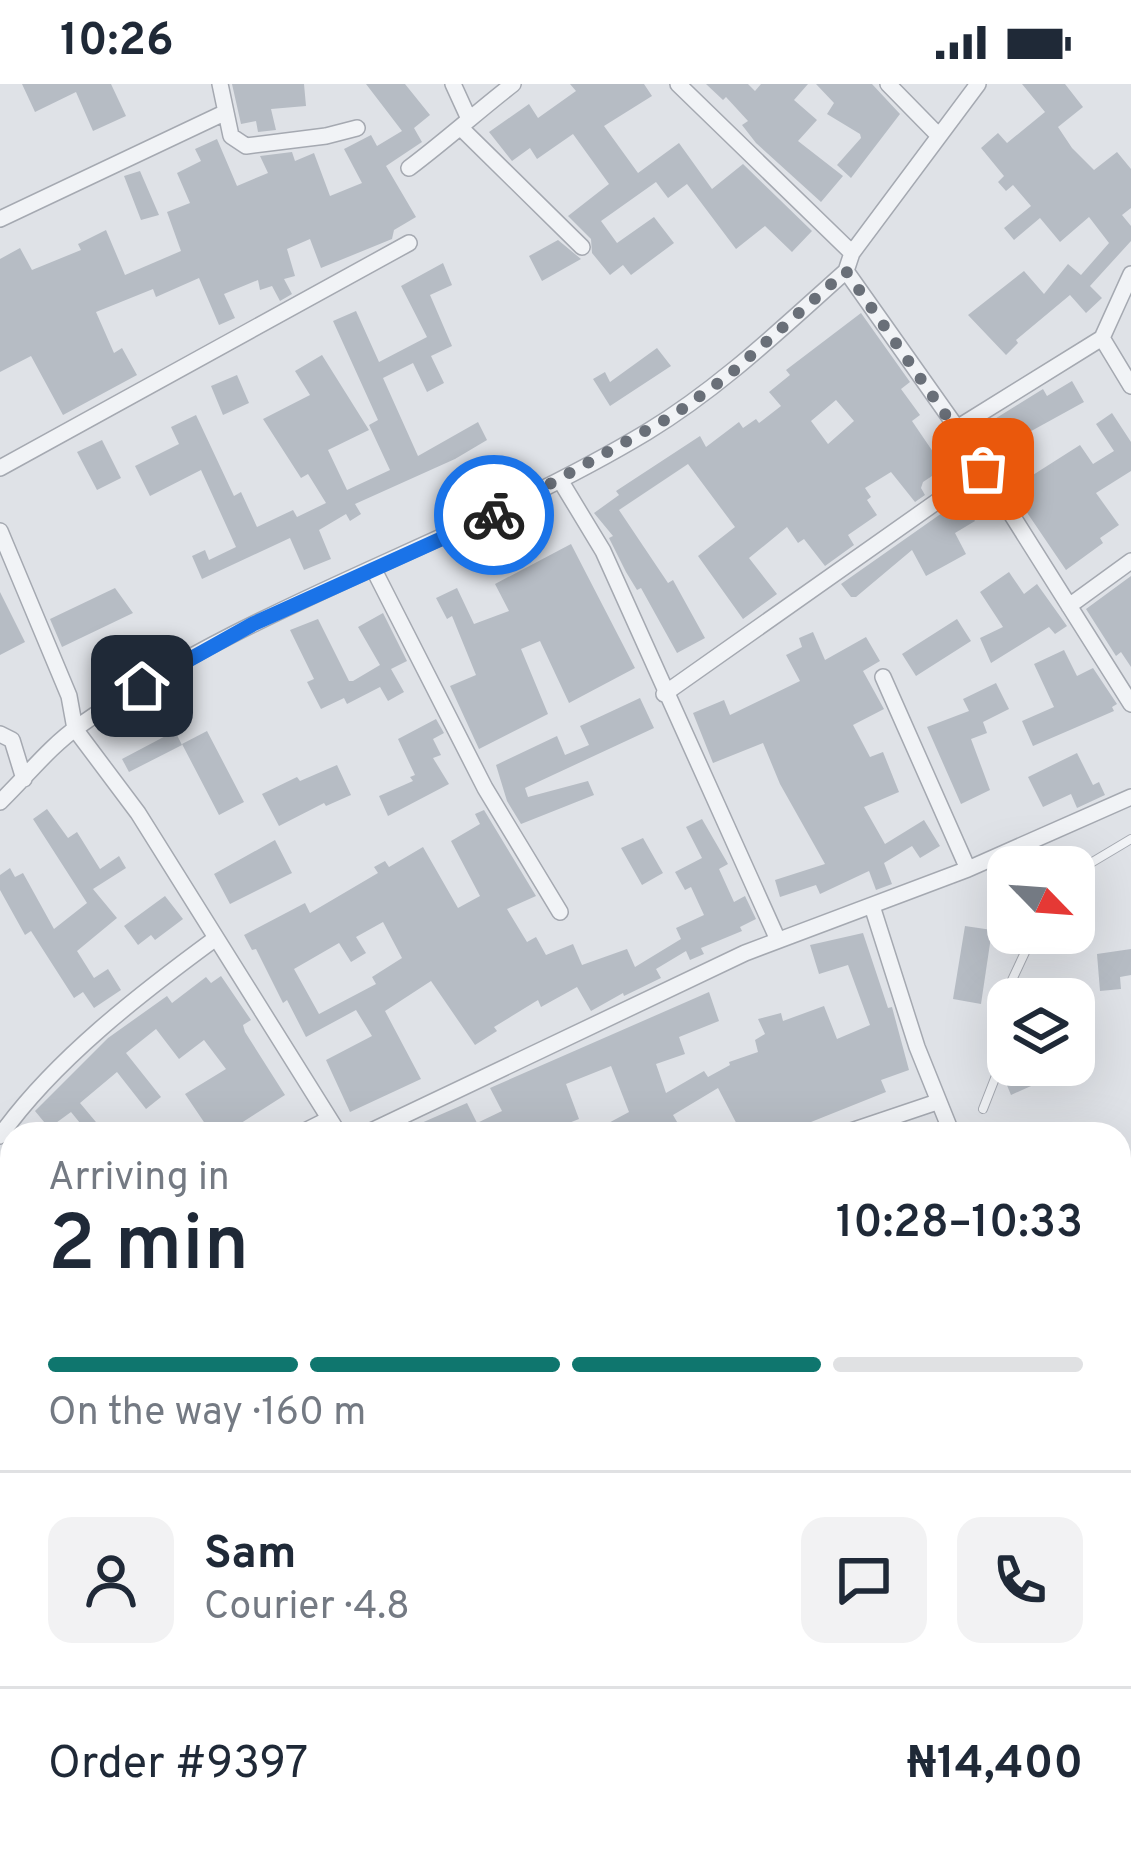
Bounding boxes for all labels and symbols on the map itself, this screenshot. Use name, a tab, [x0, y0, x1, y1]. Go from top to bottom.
pin	[932, 418, 1034, 520]
courier	[434, 455, 554, 575]
pin	[91, 635, 193, 737]
north arrow	[987, 846, 1095, 954]

